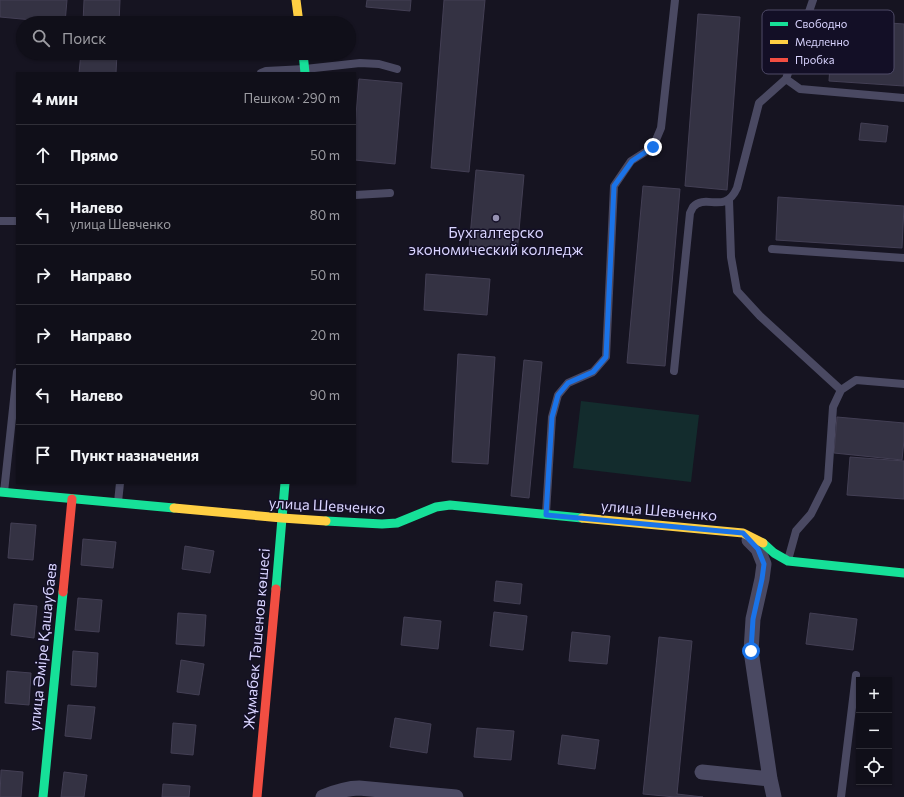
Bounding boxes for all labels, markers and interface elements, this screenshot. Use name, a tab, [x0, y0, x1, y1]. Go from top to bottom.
legend	[762, 10, 894, 74]
search box	[16, 16, 356, 60]
text: Свободно	[795, 17, 848, 30]
icon: search	[30, 27, 52, 49]
text: Поиск	[62, 29, 106, 47]
text: Медленно	[795, 35, 850, 48]
text: Пробка	[795, 53, 834, 66]
text: 4 мин	[32, 88, 78, 109]
text: Пешком · 290 m	[244, 90, 340, 106]
route end	[644, 138, 662, 156]
icon: ahead	[32, 144, 54, 166]
text: Прямо	[70, 146, 118, 164]
text: 50 m	[310, 147, 340, 163]
text: Налево	[70, 198, 123, 216]
icon: left	[32, 204, 54, 226]
text: 80 m	[310, 207, 340, 223]
marker: Бухгалтерско экономический колледж	[491, 213, 501, 223]
text: улица Шевченко	[70, 216, 171, 232]
place label: Бухгалтерско экономический колледж	[409, 223, 583, 258]
icon: right	[32, 264, 54, 286]
text: Направо	[70, 266, 132, 284]
text: 50 m	[310, 267, 340, 283]
icon: right	[32, 324, 54, 346]
text: Направо	[70, 326, 132, 344]
text: 20 m	[311, 327, 340, 343]
icon: left	[32, 384, 54, 406]
text: Налево	[70, 386, 123, 404]
text: 90 m	[310, 387, 340, 403]
icon: arrive	[32, 444, 54, 466]
text: Пункт назначения	[70, 446, 199, 464]
street label: улица Шевченко	[268, 493, 386, 517]
street label: улица Шевченко	[600, 496, 718, 524]
street label: Жұмабек Тәшенов көшесі	[239, 547, 273, 730]
street label: улица Әміре Қашаубаев	[24, 562, 60, 732]
route start	[742, 642, 760, 660]
map controls	[856, 677, 892, 785]
button: +	[856, 677, 892, 713]
button: −	[856, 713, 892, 749]
button: locate	[856, 749, 892, 785]

